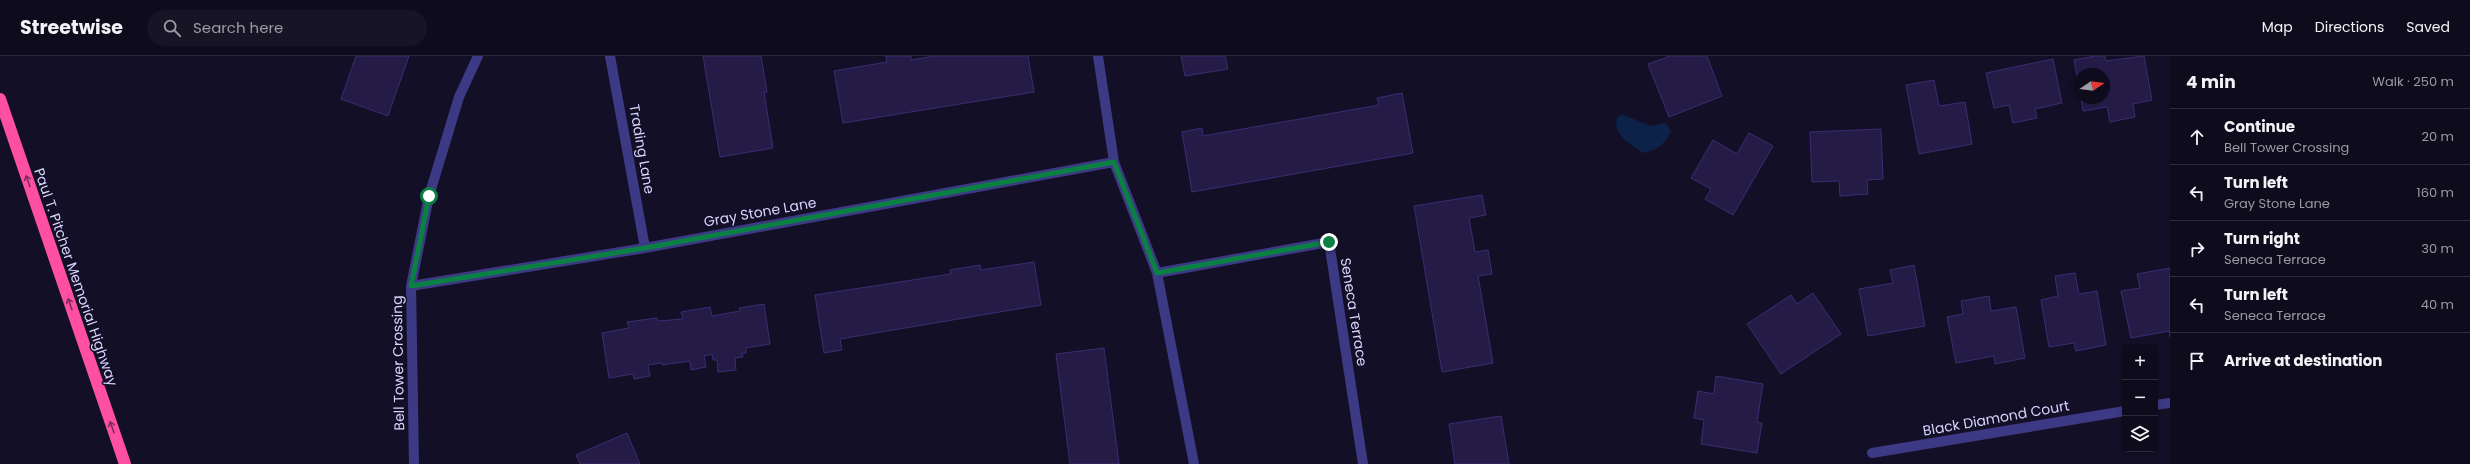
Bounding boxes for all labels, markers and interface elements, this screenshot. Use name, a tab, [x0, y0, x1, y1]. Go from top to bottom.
search box	[147, 10, 427, 46]
text: Streetwise	[20, 14, 123, 41]
icon: search	[161, 17, 183, 39]
text: Search here	[193, 17, 283, 38]
text: Map	[2262, 17, 2293, 37]
text: Directions	[2315, 17, 2384, 37]
text: Saved	[2406, 17, 2450, 37]
north arrow	[2074, 68, 2110, 104]
text: 4 min	[2186, 70, 2236, 94]
text: Walk · 250 m	[2372, 72, 2454, 91]
street label: Trading Lane	[624, 103, 660, 196]
text: Continue	[2224, 116, 2295, 137]
icon: ahead	[2186, 126, 2208, 148]
text: 20 m	[2421, 127, 2454, 146]
text: Bell Tower Crossing	[2224, 138, 2349, 157]
street label: Paul T. Pitcher Memorial Highway	[29, 165, 123, 389]
text: Turn left	[2224, 172, 2288, 193]
one-way arrow	[24, 175, 31, 188]
icon: left	[2186, 182, 2208, 204]
text: 160 m	[2417, 183, 2454, 202]
route start	[420, 187, 438, 205]
street label: Gray Stone Lane	[702, 192, 818, 232]
text: Gray Stone Lane	[2224, 194, 2330, 213]
text: Turn right	[2224, 228, 2300, 249]
route end	[1320, 233, 1338, 251]
icon: right	[2186, 238, 2208, 260]
text: 30 m	[2421, 239, 2454, 258]
text: Seneca Terrace	[2224, 250, 2326, 269]
street label: Seneca Terrace	[1336, 256, 1372, 368]
text: Turn left	[2224, 284, 2288, 305]
icon: left	[2186, 294, 2208, 316]
street label: Bell Tower Crossing	[387, 295, 409, 431]
text: 40 m	[2421, 295, 2454, 314]
one-way arrow	[66, 298, 73, 311]
text: Seneca Terrace	[2224, 306, 2326, 325]
map controls	[2122, 344, 2158, 452]
button: +	[2122, 344, 2158, 380]
icon: arrive	[2186, 350, 2208, 372]
text: Arrive at destination	[2224, 350, 2382, 371]
button: −	[2122, 380, 2158, 416]
street label: Black Diamond Court	[1921, 395, 2071, 441]
button: layers	[2122, 416, 2158, 452]
one-way arrow	[108, 421, 115, 434]

